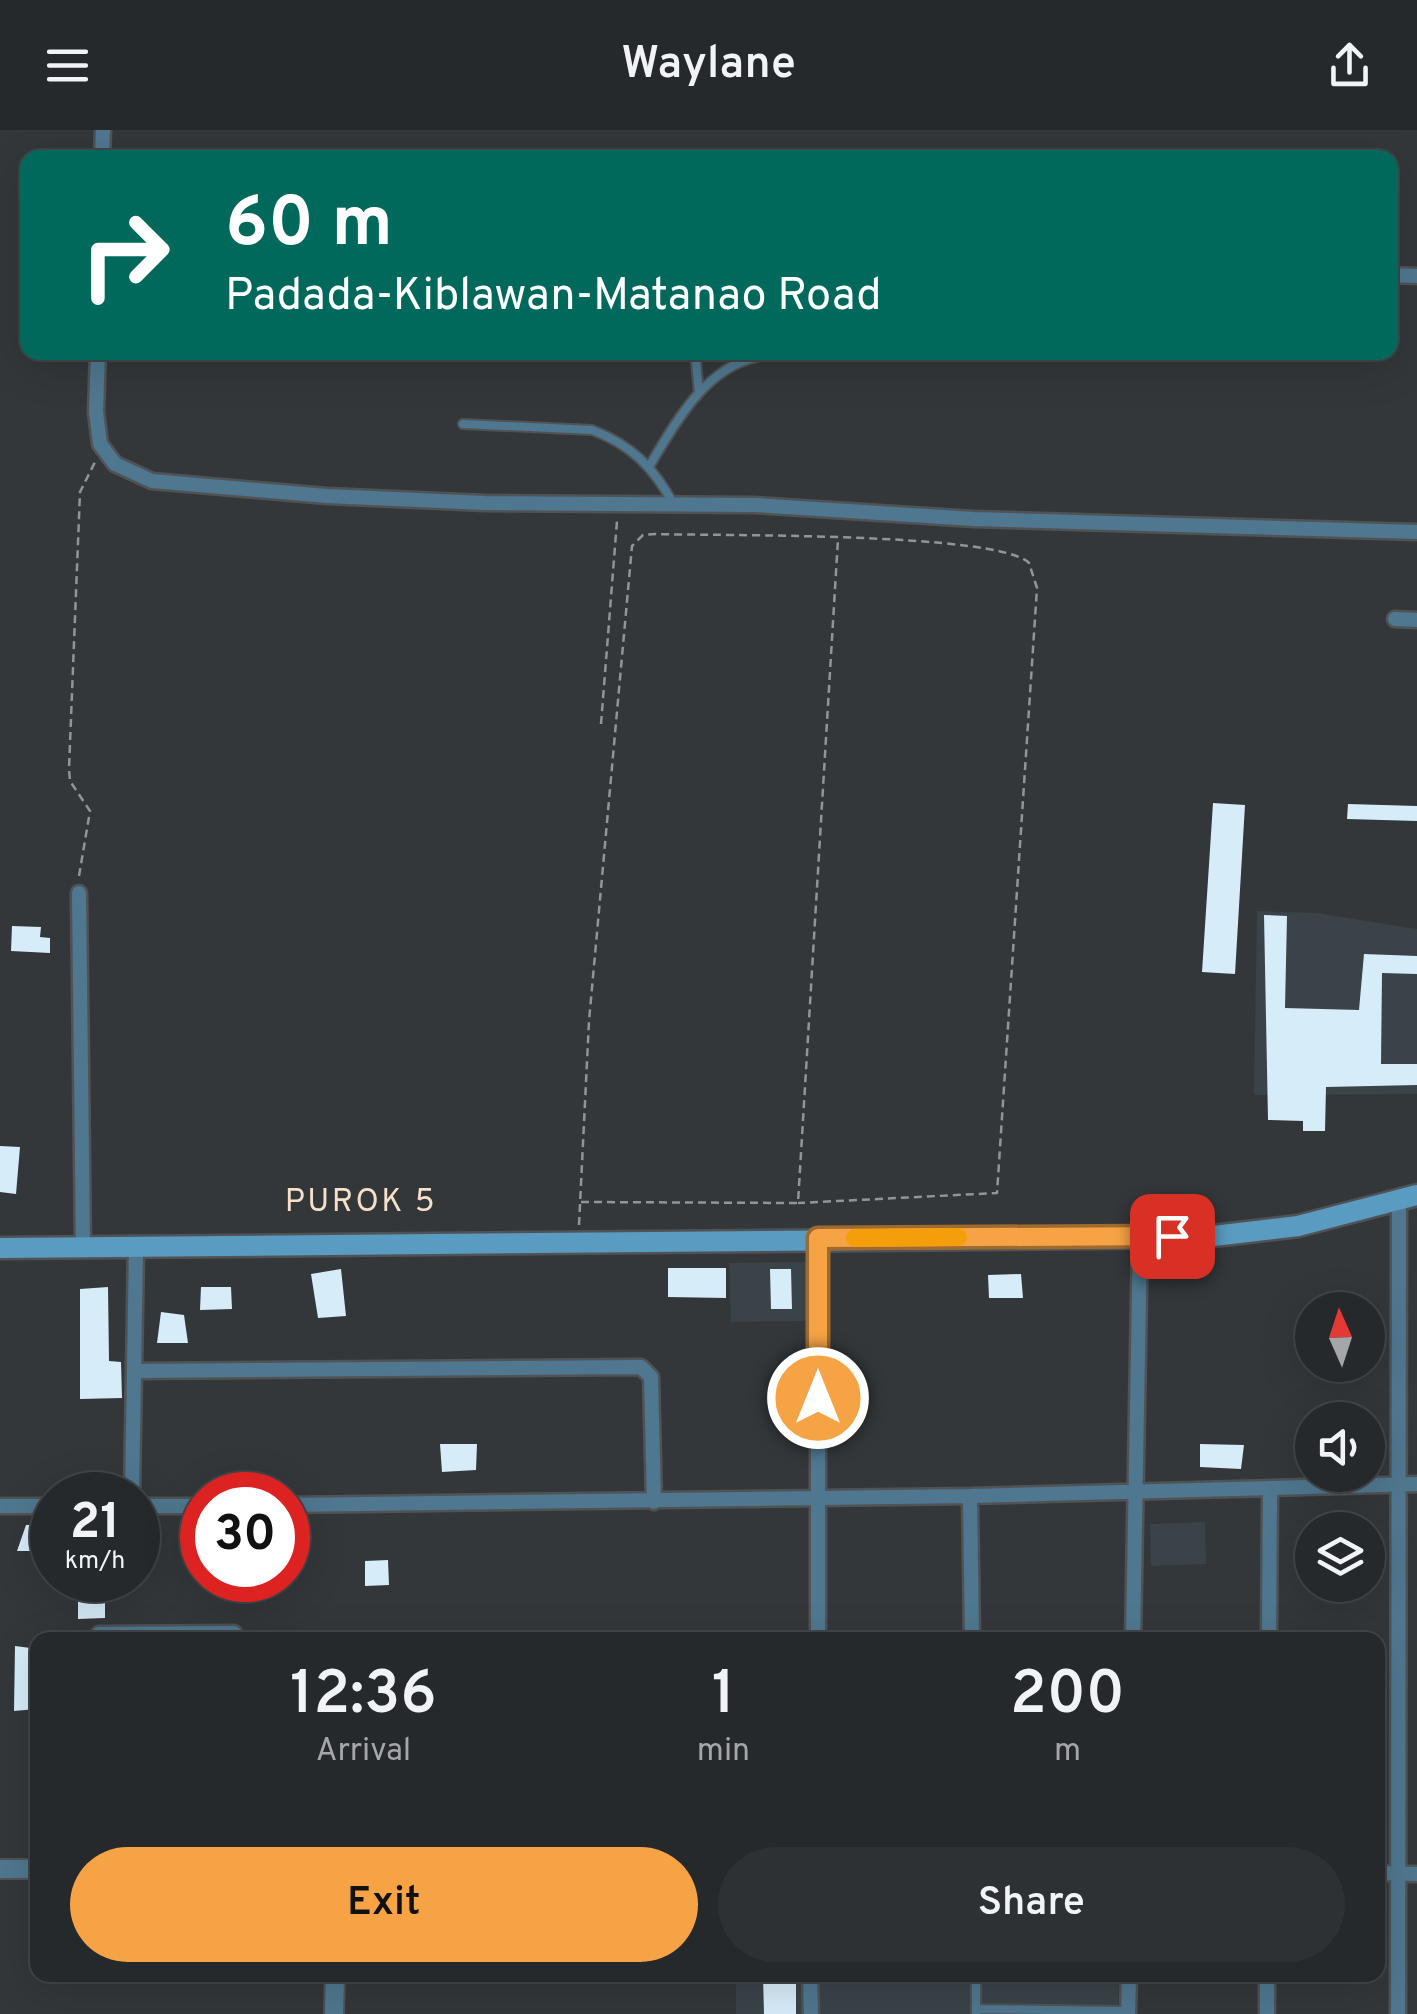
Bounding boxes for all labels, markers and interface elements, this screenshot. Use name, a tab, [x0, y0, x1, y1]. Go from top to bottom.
text: Waylane	[621, 37, 796, 94]
icon: menu	[40, 38, 95, 93]
icon: share	[1322, 38, 1377, 93]
text: 60 m	[225, 182, 393, 271]
icon: right	[60, 190, 190, 320]
text: Padada-Kiblawan-Matanao Road	[225, 269, 881, 326]
district label: PUROK 5	[285, 1183, 437, 1223]
pin	[1130, 1194, 1215, 1279]
icon: arrive	[1145, 1209, 1200, 1264]
north arrow	[1295, 1292, 1385, 1382]
map controls	[1295, 1292, 1385, 1602]
position arrow	[766, 1346, 870, 1450]
button: sound	[1295, 1402, 1385, 1492]
speed limit sign: 30	[180, 1472, 310, 1602]
text: 21	[70, 1493, 120, 1556]
button: layers	[1295, 1512, 1385, 1602]
text: km/h	[65, 1546, 125, 1578]
text: 12:36	[290, 1659, 437, 1735]
text: 1	[712, 1659, 735, 1735]
text: 200	[1010, 1659, 1125, 1735]
text: Arrival	[316, 1732, 411, 1772]
text: min	[697, 1732, 750, 1772]
text: m	[1054, 1732, 1081, 1772]
button: Exit	[70, 1847, 698, 1962]
button: Share	[718, 1847, 1345, 1962]

